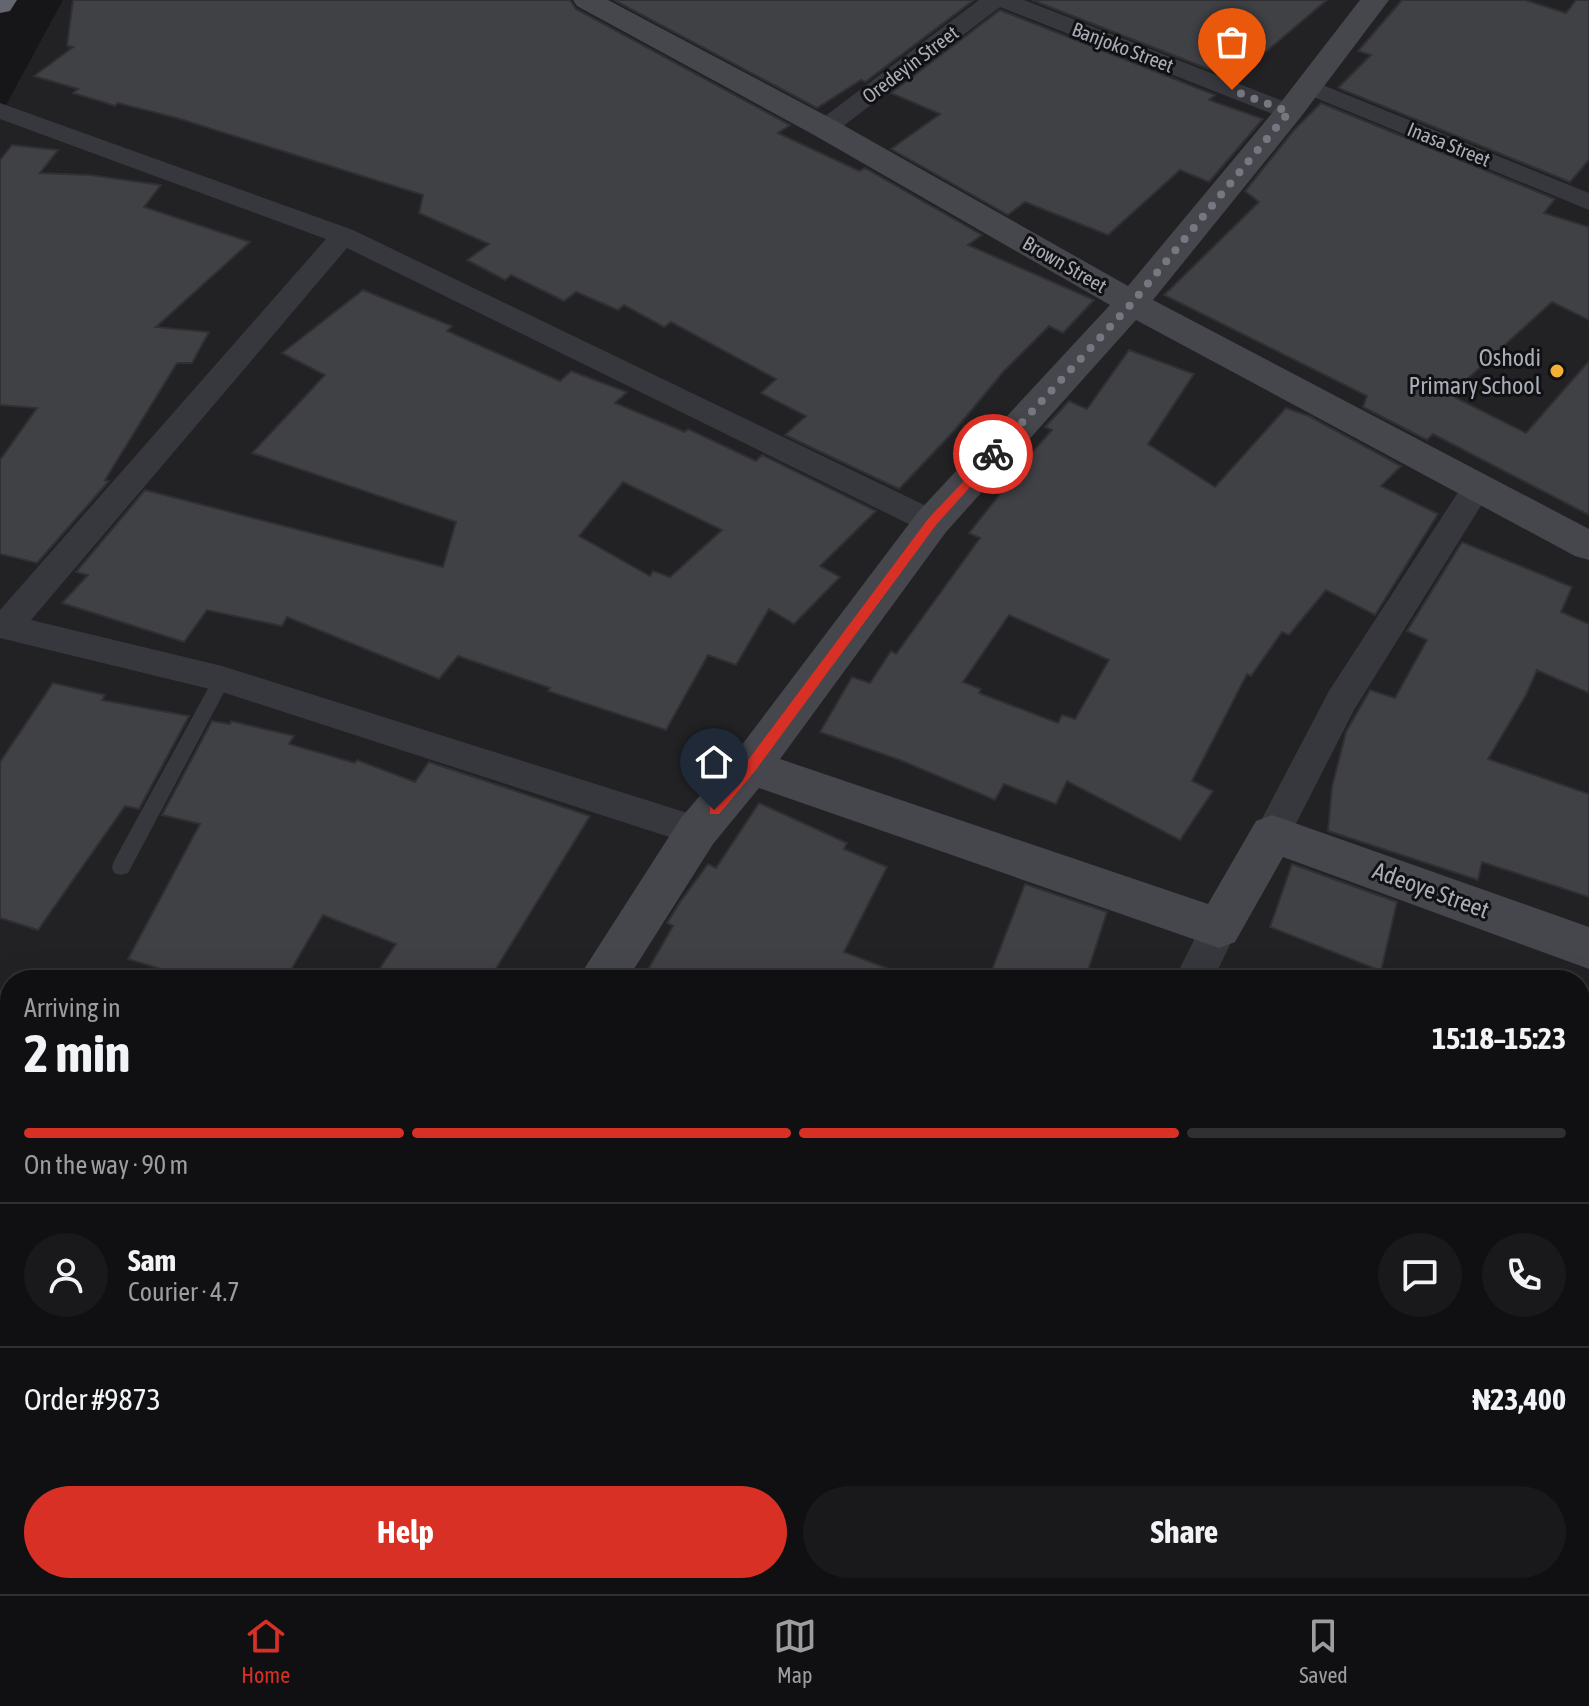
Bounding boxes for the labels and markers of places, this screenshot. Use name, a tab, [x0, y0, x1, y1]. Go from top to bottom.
pin	[1198, 8, 1266, 90]
place label: Oshodi Primary School	[1408, 344, 1542, 399]
marker: Oshodi Primary School	[1548, 362, 1566, 380]
pin	[680, 728, 748, 810]

